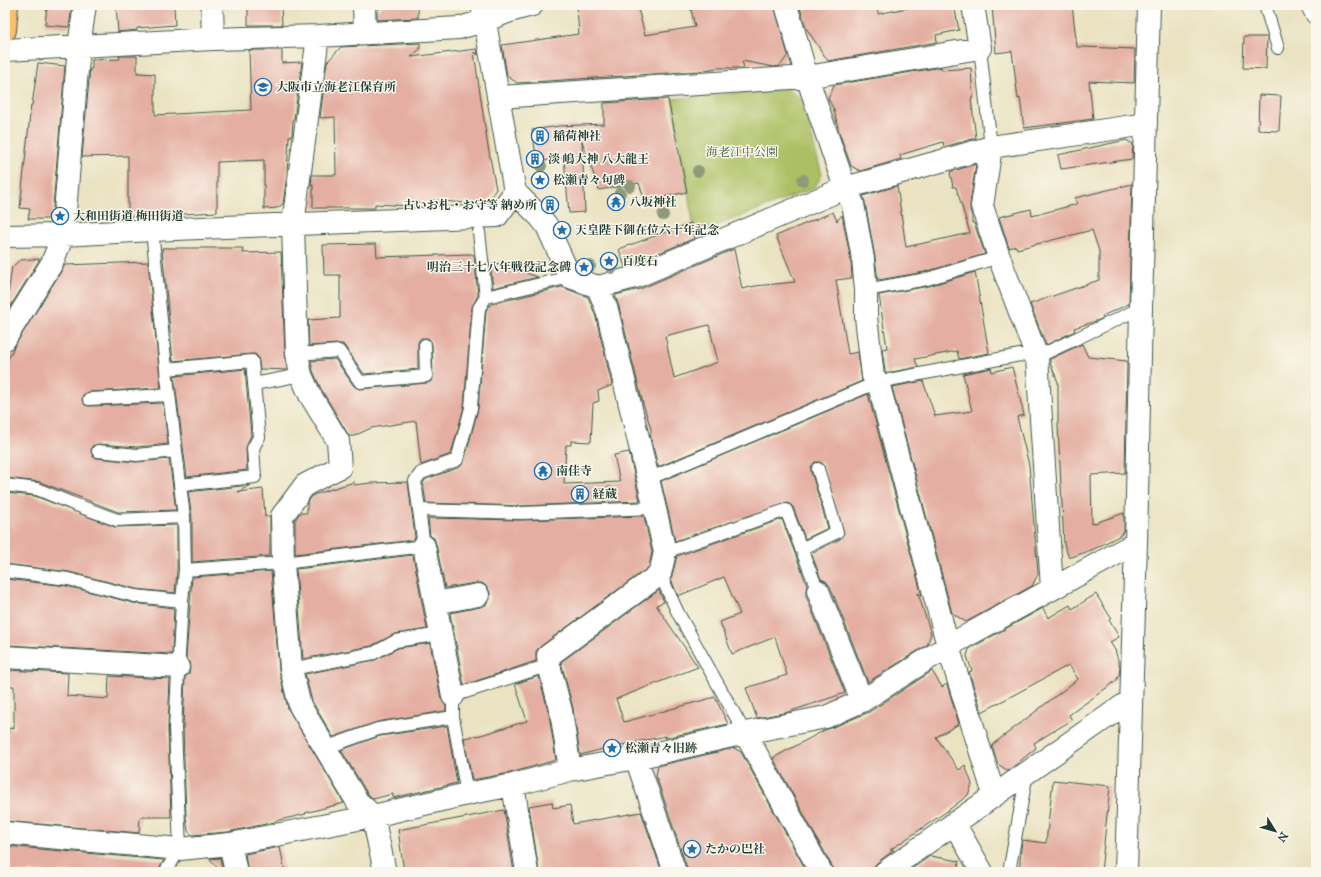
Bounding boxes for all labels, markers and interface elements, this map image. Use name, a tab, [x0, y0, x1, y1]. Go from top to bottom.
school or university icon: 大阪市立海老江保育所	[253, 77, 273, 97]
place label: 大阪市立海老江保育所	[276, 80, 396, 94]
building icon: 稲荷神社	[530, 126, 550, 146]
place label: 稲荷神社	[553, 129, 601, 143]
park label: 海老江中公園	[706, 145, 778, 159]
building icon: 淡 嶋大神 八大龍王	[525, 149, 545, 169]
place label: 淡 嶋大神 八大龍王	[548, 152, 649, 166]
place icon: 松瀬青々句碑	[530, 170, 550, 190]
place label: 松瀬青々句碑	[553, 173, 625, 187]
temple icon: 八坂神社	[606, 192, 626, 212]
building icon: 古いお札・お守等 納め所	[540, 195, 560, 215]
place label: 八坂神社	[629, 195, 677, 209]
place label: 古いお札・お守等 納め所	[402, 198, 537, 212]
place icon: 大和田街道 梅田街道	[50, 206, 70, 226]
place label: 大和田街道 梅田街道	[73, 209, 184, 223]
place icon: 天皇陛下御在位六十年記念	[552, 220, 572, 240]
place label: 天皇陛下御在位六十年記念	[575, 223, 719, 237]
place icon: 百度石	[599, 251, 619, 271]
place label: 百度石	[622, 254, 658, 268]
place icon: 明治三十七八年戦役記念碑	[574, 257, 594, 277]
place label: 明治三十七八年戦役記念碑	[427, 260, 571, 274]
temple icon: 南佳寺	[533, 461, 553, 481]
place label: 南佳寺	[556, 464, 592, 478]
building icon: 経蔵	[570, 484, 590, 504]
place label: 経蔵	[593, 487, 617, 501]
place icon: 松瀬青々旧跡	[602, 738, 622, 758]
place label: 松瀬青々旧跡	[625, 741, 697, 755]
north arrow	[1255, 811, 1295, 851]
text: N	[1274, 829, 1291, 845]
place icon: たかの巴社	[682, 839, 702, 859]
place label: たかの巴社	[705, 842, 765, 856]

